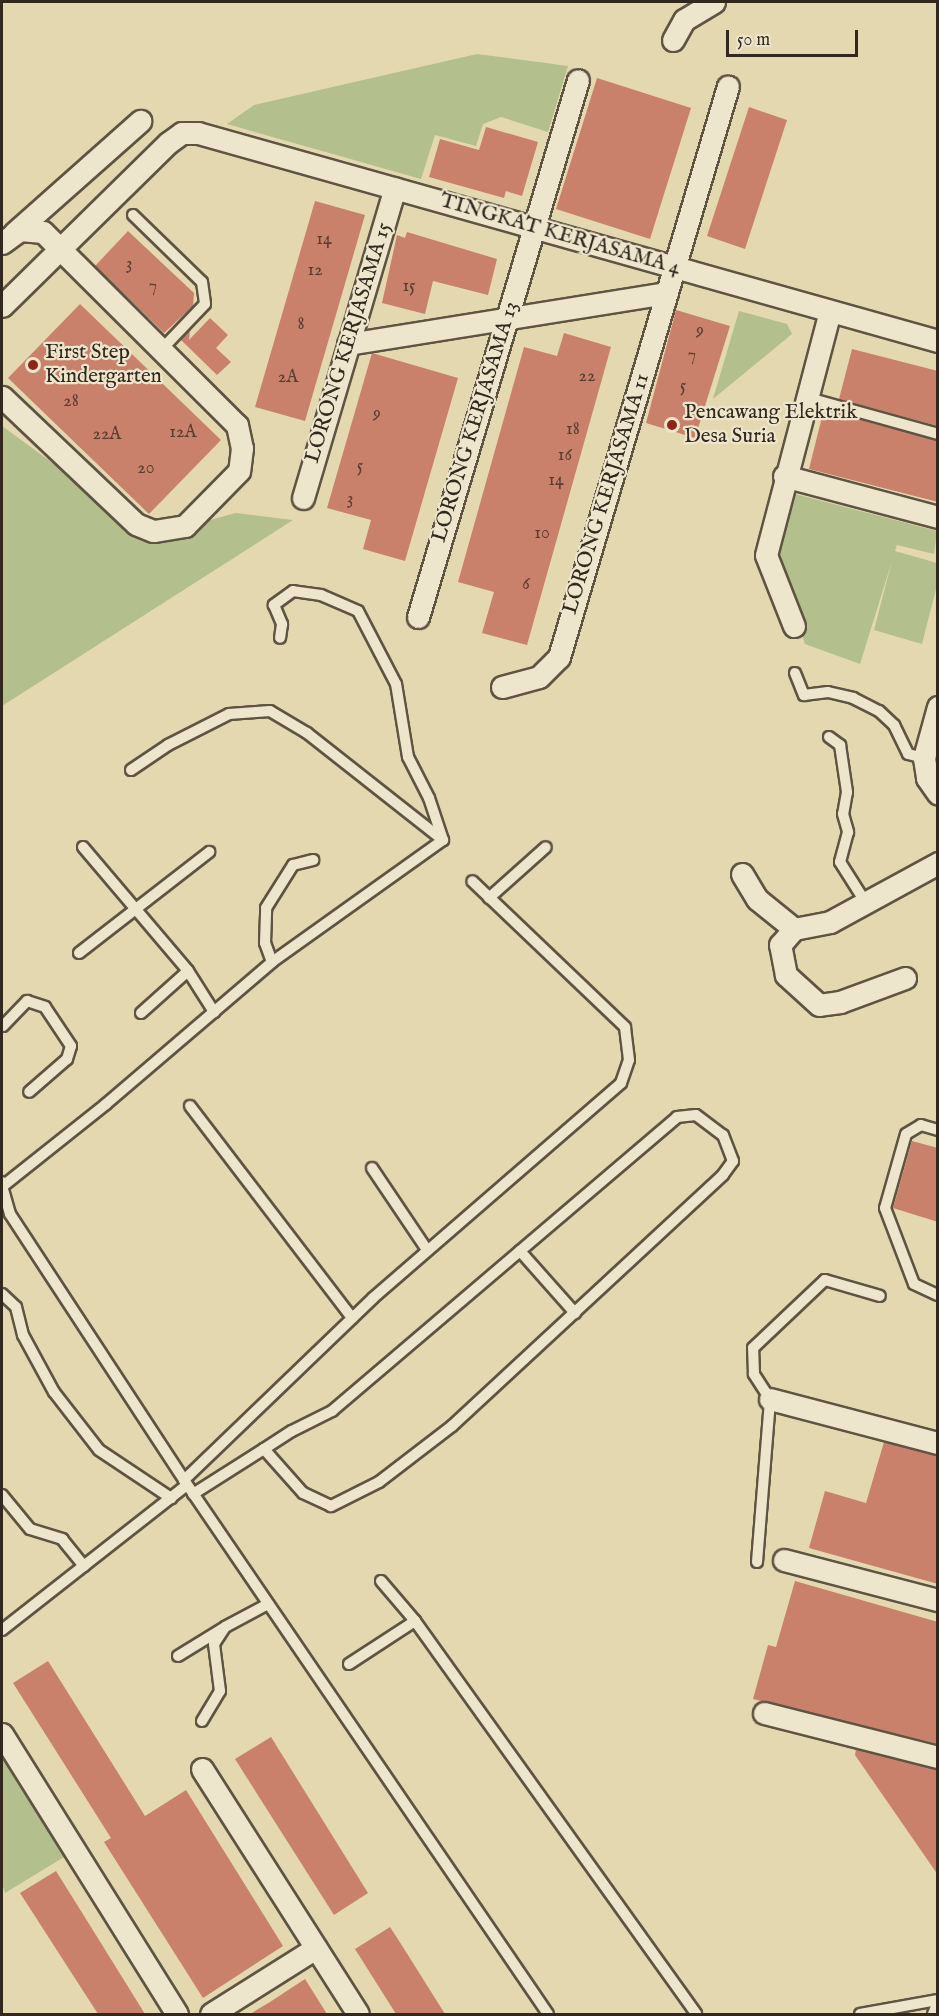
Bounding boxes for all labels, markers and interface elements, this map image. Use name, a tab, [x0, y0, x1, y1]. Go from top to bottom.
scale bar	[729, 18, 861, 56]
text: 50 m	[737, 29, 770, 52]
street label: TINGKAT KERJASAMA 4	[437, 189, 683, 281]
street label: LORONG KERJASAMA 15	[300, 220, 398, 466]
house number: 14	[316, 229, 332, 251]
house number: 3	[126, 254, 132, 276]
house number: 12	[307, 260, 323, 282]
house number: 7	[149, 276, 157, 298]
house number: 15	[402, 276, 416, 298]
street label: LORONG KERJASAMA 13	[427, 299, 525, 545]
house number: 8	[297, 314, 305, 336]
house number: 9	[696, 320, 704, 342]
place label: First Step Kindergarten	[45, 340, 162, 390]
house number: 7	[688, 345, 696, 367]
marker: First Step Kindergarten	[26, 358, 40, 372]
house number: 22	[579, 366, 595, 388]
house number: 2A	[278, 367, 298, 389]
street label: LORONG KERJASAMA 11	[558, 371, 656, 617]
house number: 5	[680, 376, 686, 398]
house number: 28	[63, 391, 79, 413]
place label: Pencawang Elektrik Desa Suria	[684, 400, 857, 450]
house number: 9	[373, 403, 381, 425]
marker: Pencawang Elektrik Desa Suria	[665, 418, 679, 432]
house number: 18	[566, 419, 580, 441]
house number: 12A	[169, 422, 197, 444]
house number: 22A	[92, 424, 122, 446]
house number: 16	[558, 445, 572, 467]
house number: 5	[357, 456, 363, 478]
house number: 20	[137, 458, 155, 480]
house number: 14	[548, 470, 564, 492]
house number: 3	[347, 489, 353, 511]
house number: 10	[534, 523, 550, 545]
house number: 6	[522, 574, 530, 596]

